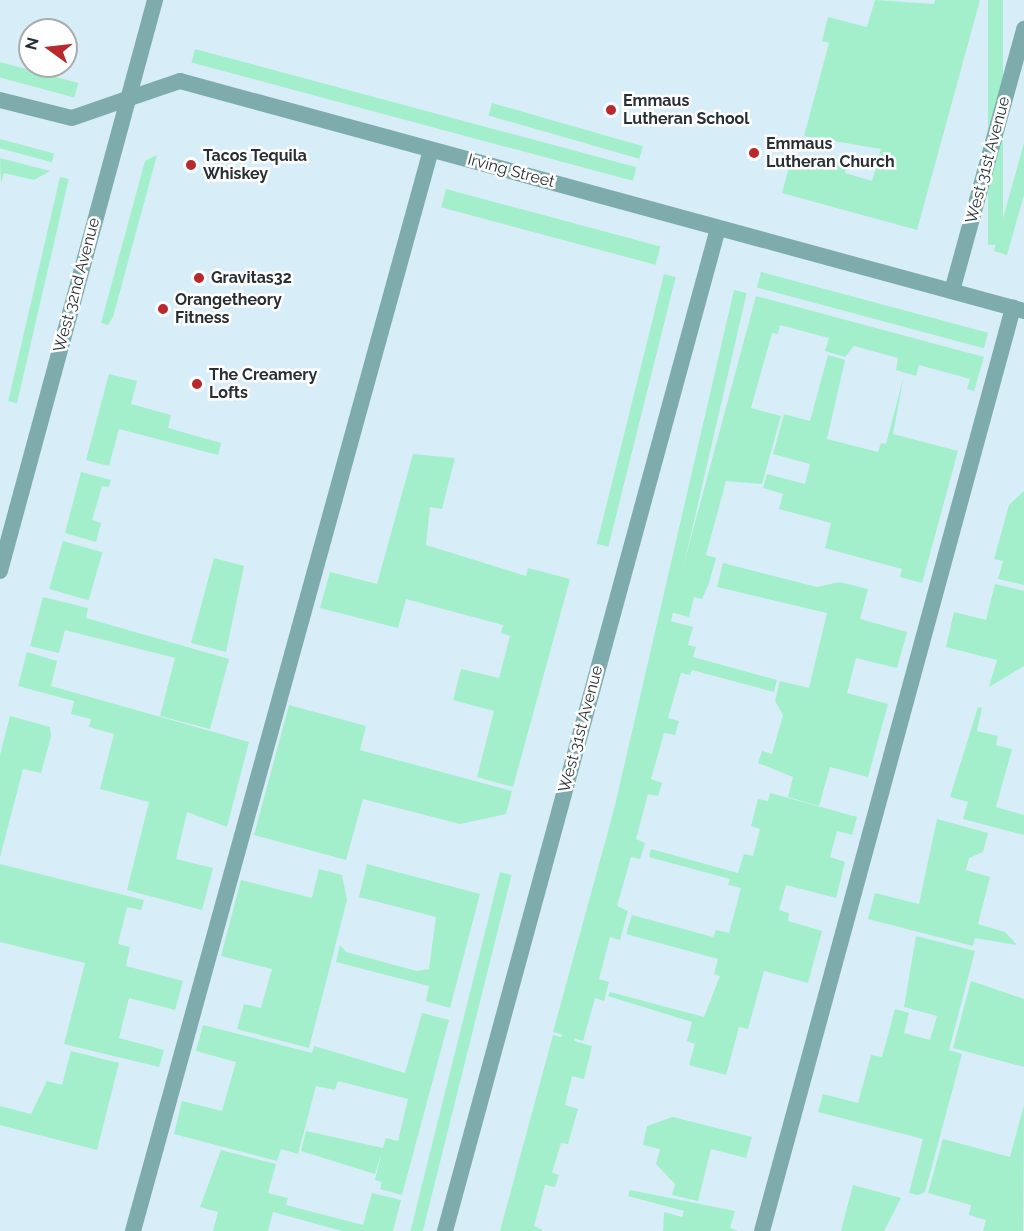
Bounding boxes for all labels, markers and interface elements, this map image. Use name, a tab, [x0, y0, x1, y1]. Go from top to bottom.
north arrow	[18, 18, 78, 78]
text: N	[21, 35, 43, 52]
place label: Emmaus Lutheran School	[623, 91, 749, 129]
street label: West 31st Avenue	[962, 94, 1014, 226]
marker: Emmaus Lutheran School	[604, 103, 618, 117]
place label: Emmaus Lutheran Church	[766, 134, 895, 172]
place label: Tacos Tequila Whiskey	[203, 146, 307, 184]
marker: Emmaus Lutheran Church	[747, 146, 761, 160]
street label: Irving Street	[465, 150, 557, 192]
marker: Tacos Tequila Whiskey	[184, 158, 198, 172]
street label: West 32nd Avenue	[50, 216, 104, 354]
place label: Gravitas32	[211, 268, 292, 288]
marker: Gravitas32	[192, 271, 206, 285]
place label: Orangetheory Fitness	[175, 290, 282, 328]
marker: Orangetheory Fitness	[156, 302, 170, 316]
place label: The Creamery Lofts	[209, 365, 317, 403]
marker: The Creamery Lofts	[190, 377, 204, 391]
street label: West 31st Avenue	[555, 663, 607, 795]

